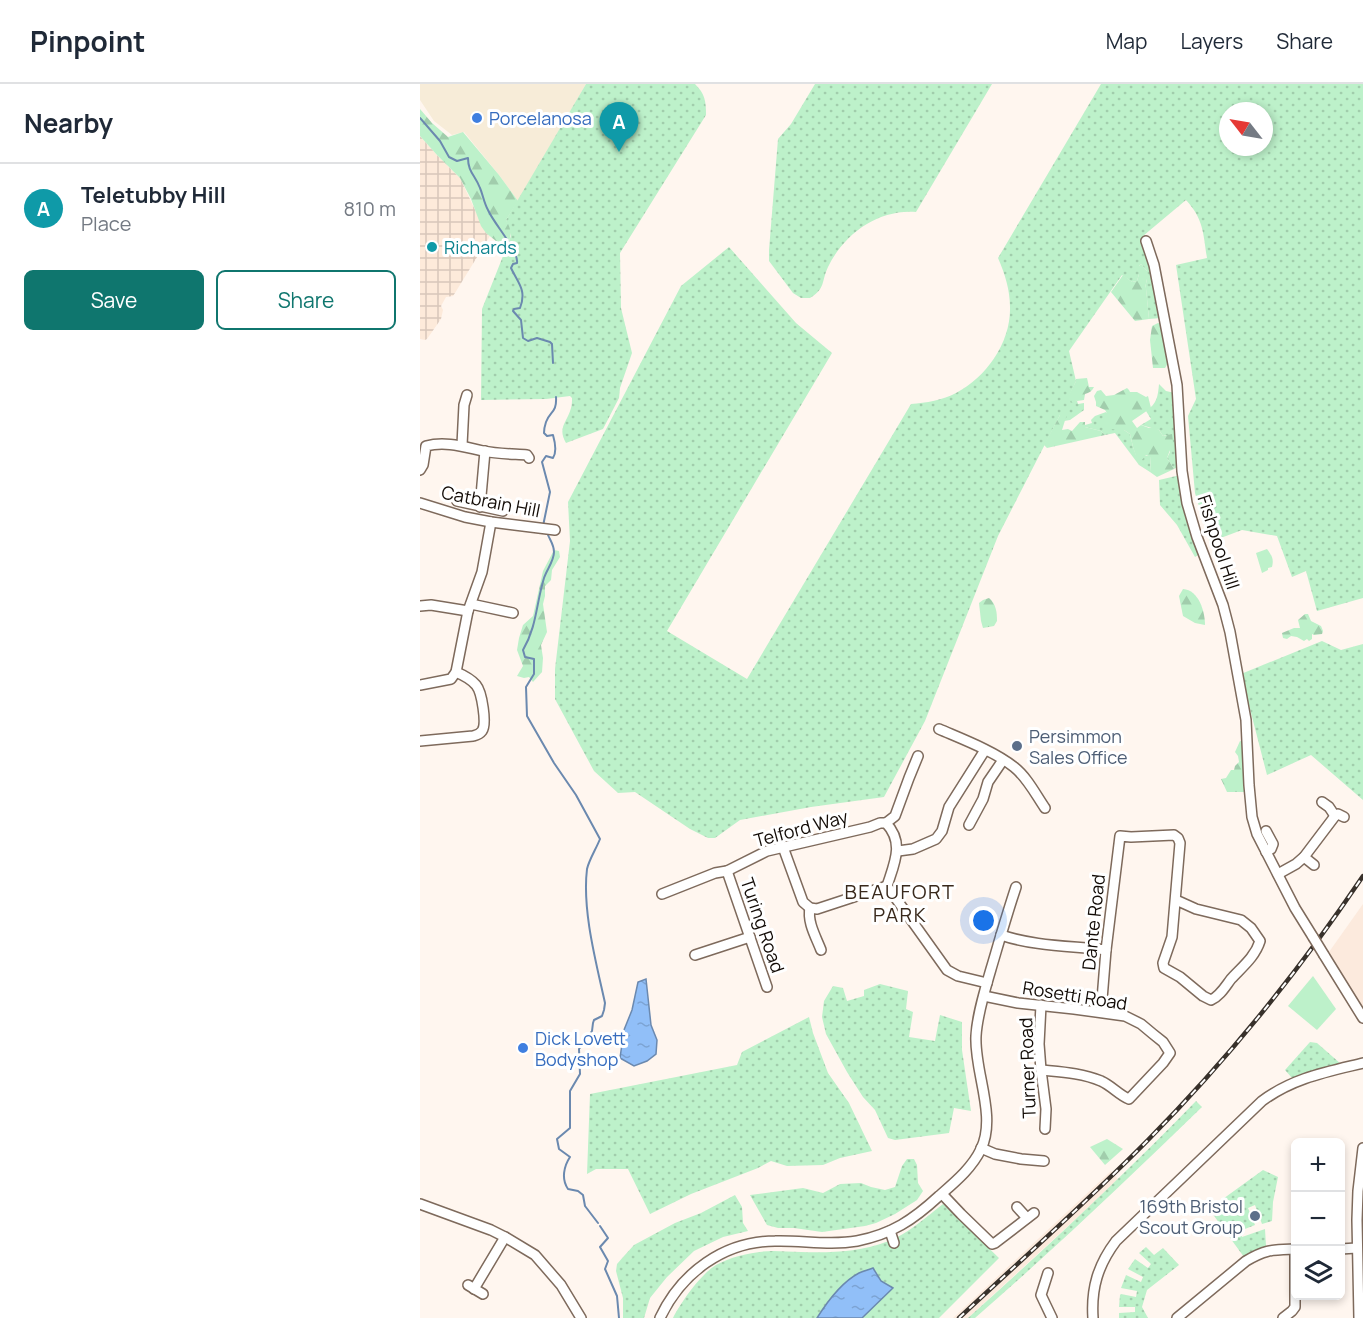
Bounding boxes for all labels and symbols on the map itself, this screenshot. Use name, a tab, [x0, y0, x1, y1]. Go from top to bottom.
north arrow	[1219, 102, 1273, 156]
pin: A	[600, 103, 638, 152]
place label: Porcelanosa	[489, 106, 592, 130]
marker: Porcelanosa	[470, 111, 484, 125]
place label: Richards	[444, 235, 517, 259]
marker: Richards	[425, 240, 439, 254]
street label: Catbrain Hill	[439, 480, 543, 522]
street label: Fishpool Hill	[1192, 492, 1246, 592]
place label: Persimmon Sales Office	[1029, 724, 1128, 769]
marker: Persimmon Sales Office	[1010, 739, 1024, 753]
street label: Telford Way	[751, 804, 851, 852]
street label: Dante Road	[1076, 873, 1110, 971]
street label: Turing Road	[736, 874, 790, 976]
district label: BEAUFORT PARK	[844, 878, 956, 928]
your location	[969, 906, 998, 935]
street label: Rosetti Road	[1021, 975, 1129, 1015]
street label: Turner Road	[1013, 1017, 1041, 1119]
place label: Dick Lovett Bodyshop	[535, 1026, 626, 1071]
marker: Dick Lovett Bodyshop	[516, 1041, 530, 1055]
place label: 169th Bristol Scout Group	[1139, 1194, 1243, 1239]
marker: 169th Bristol Scout Group	[1248, 1209, 1262, 1223]

